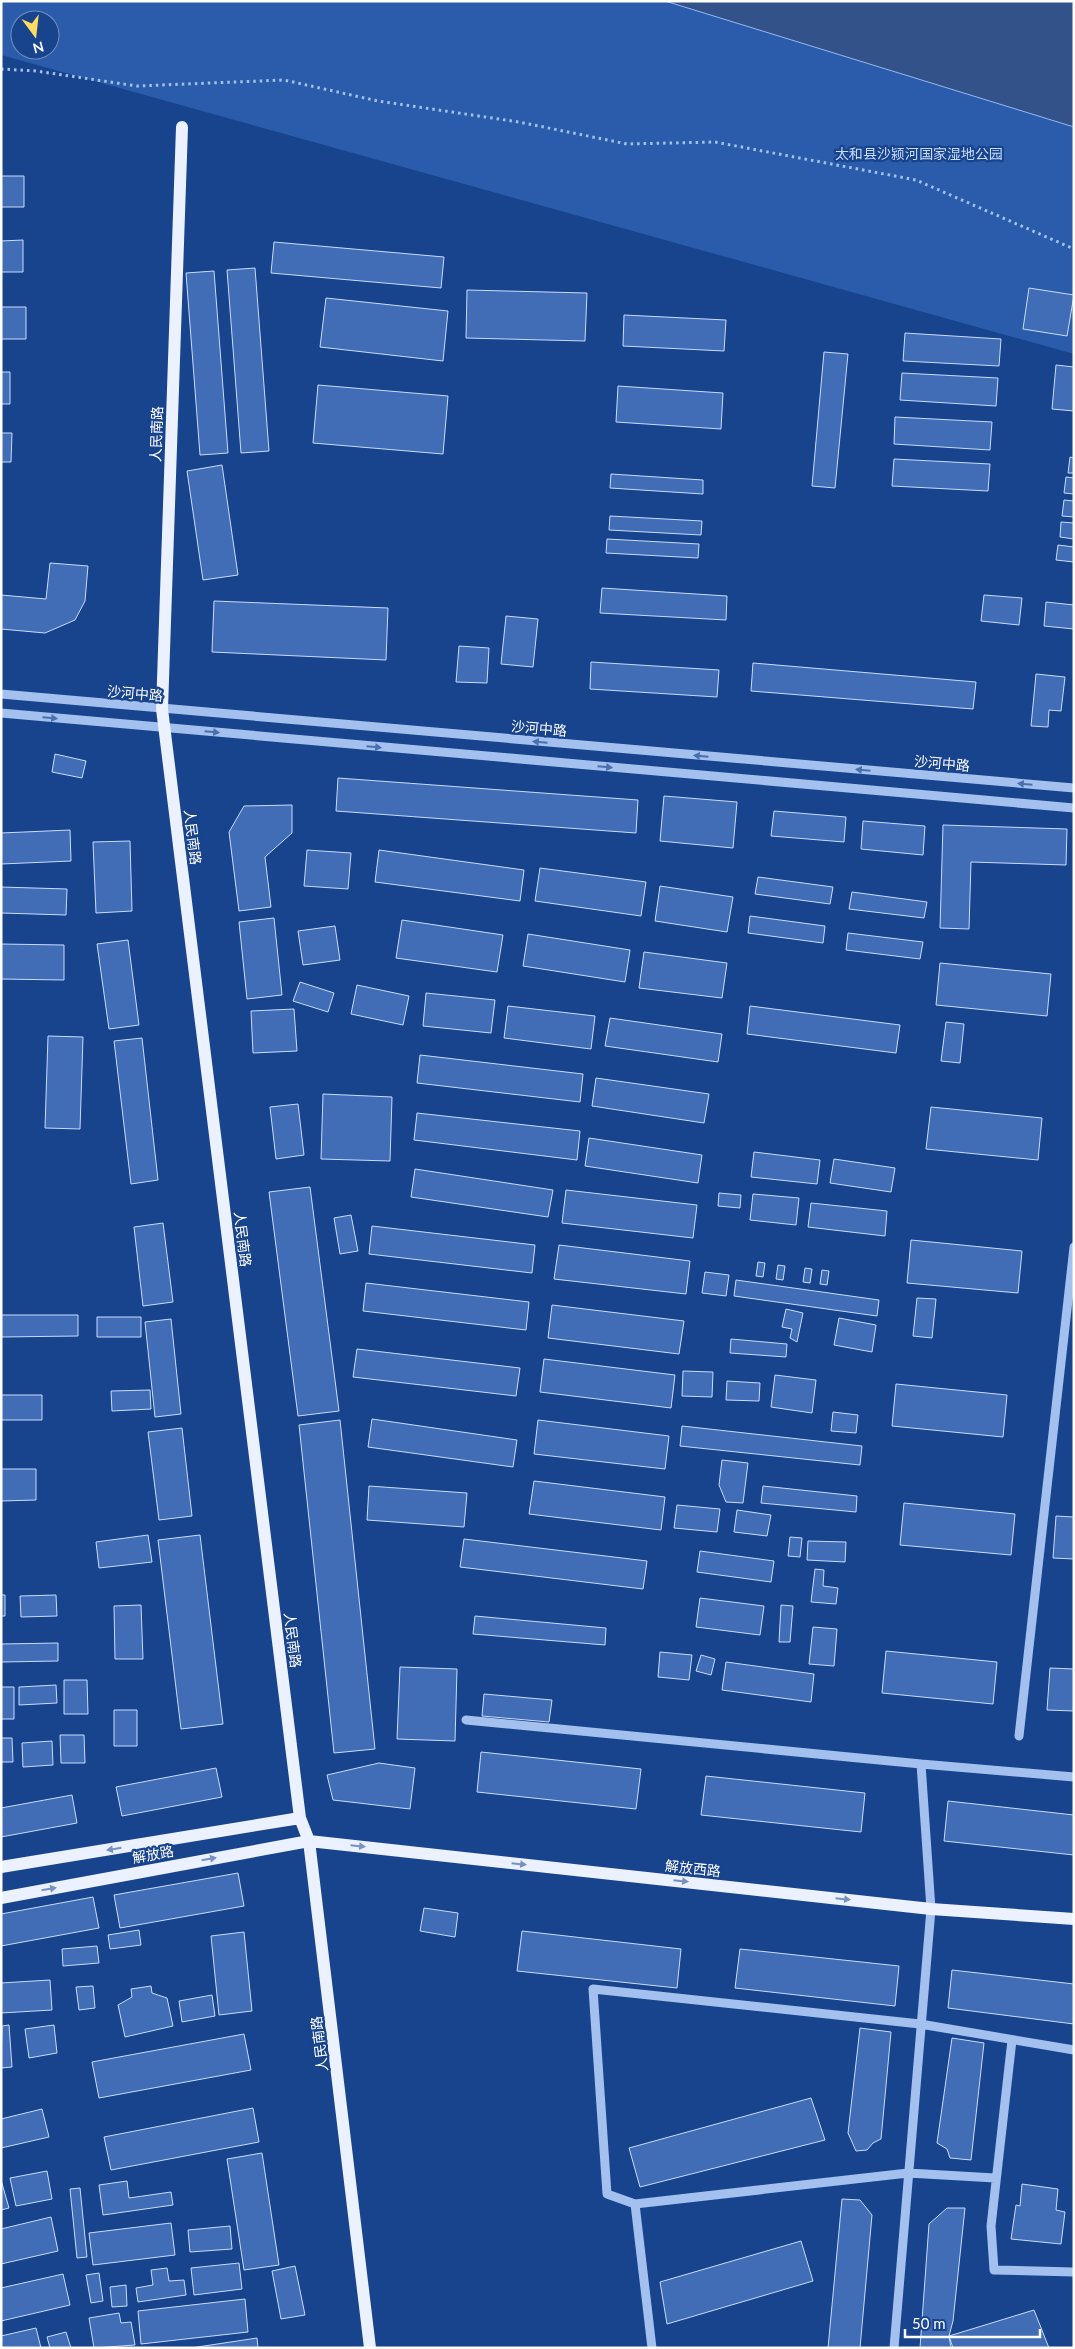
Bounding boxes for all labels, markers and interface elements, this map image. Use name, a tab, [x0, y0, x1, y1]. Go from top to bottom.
north arrow	[10, 10, 60, 60]
text: N	[31, 38, 46, 58]
park label: 太和县沙颍河国家湿地公园	[835, 145, 1003, 162]
street label: 人民南路	[147, 406, 165, 462]
street label: 沙河中路	[106, 682, 164, 704]
one-way arrow	[42, 714, 58, 722]
street label: 沙河中路	[510, 717, 568, 739]
one-way arrow	[204, 729, 220, 737]
one-way arrow	[531, 738, 547, 746]
one-way arrow	[366, 743, 382, 751]
one-way arrow	[693, 752, 709, 760]
street label: 沙河中路	[913, 752, 971, 774]
one-way arrow	[597, 763, 613, 771]
one-way arrow	[855, 766, 871, 774]
one-way arrow	[1017, 780, 1033, 788]
street label: 人民南路	[181, 808, 205, 866]
street label: 人民南路	[231, 1210, 255, 1268]
street label: 人民南路	[281, 1611, 305, 1669]
street label: 解放路	[131, 1842, 175, 1866]
one-way arrow	[350, 1842, 366, 1850]
one-way arrow	[105, 1845, 121, 1853]
one-way arrow	[201, 1855, 217, 1863]
street label: 解放西路	[664, 1857, 722, 1879]
one-way arrow	[512, 1860, 528, 1868]
one-way arrow	[673, 1877, 689, 1885]
one-way arrow	[42, 1884, 58, 1892]
one-way arrow	[835, 1895, 851, 1903]
street label: 人民南路	[307, 2015, 331, 2073]
scale bar	[905, 2306, 1040, 2338]
text: 50 m	[912, 2314, 946, 2332]

